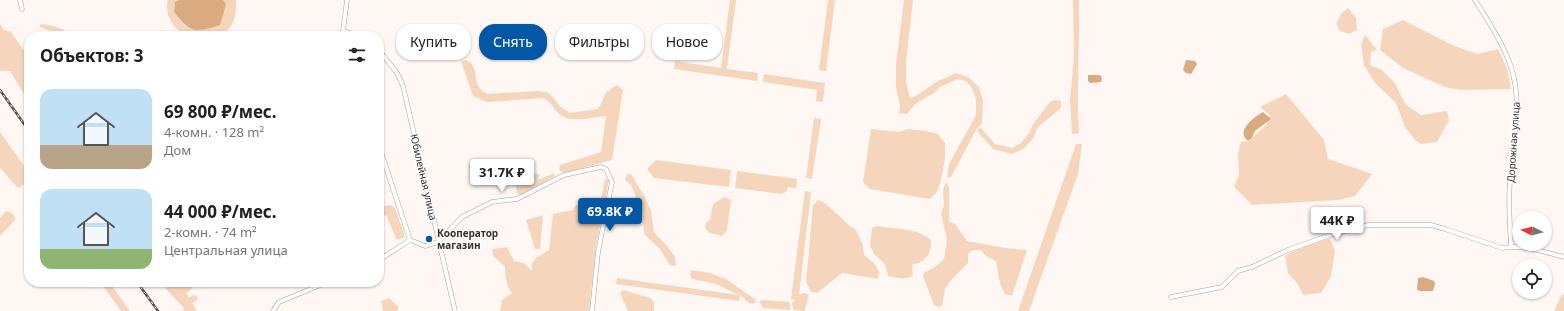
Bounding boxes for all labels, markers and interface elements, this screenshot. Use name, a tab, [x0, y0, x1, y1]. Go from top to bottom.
chip: Купить	[396, 24, 471, 60]
chip: Снять	[479, 24, 547, 60]
chip: Фильтры	[555, 24, 644, 60]
chip: Новое	[652, 24, 722, 60]
text: Объектов: 3	[40, 44, 143, 67]
icon: filters	[346, 44, 368, 66]
text: 69 800 ₽/мес.	[164, 100, 277, 123]
street label: Дорожная улица	[1503, 101, 1523, 183]
icon: home	[72, 105, 120, 153]
text: 4-комн. · 128 m²	[164, 123, 264, 141]
street label: Юбилейная улица	[407, 132, 441, 222]
text: Дом	[164, 141, 191, 159]
pin: 31.7K ₽	[465, 159, 539, 193]
text: 31.7K ₽	[479, 163, 525, 181]
pin: 69.8K ₽	[573, 198, 647, 232]
text: 44 000 ₽/мес.	[164, 200, 277, 223]
text: 69.8K ₽	[587, 202, 633, 220]
icon: home	[72, 205, 120, 253]
pin: 44K ₽	[1309, 207, 1365, 241]
text: 44K ₽	[1320, 211, 1354, 229]
north arrow	[1512, 211, 1552, 251]
map controls	[1512, 211, 1552, 299]
text: 2-комн. · 74 m²	[164, 223, 257, 241]
place label: Кооператор магазин	[437, 226, 498, 252]
marker: Кооператор магазин	[424, 234, 434, 244]
text: Центральная улица	[164, 241, 288, 259]
button: locate	[1512, 259, 1552, 299]

